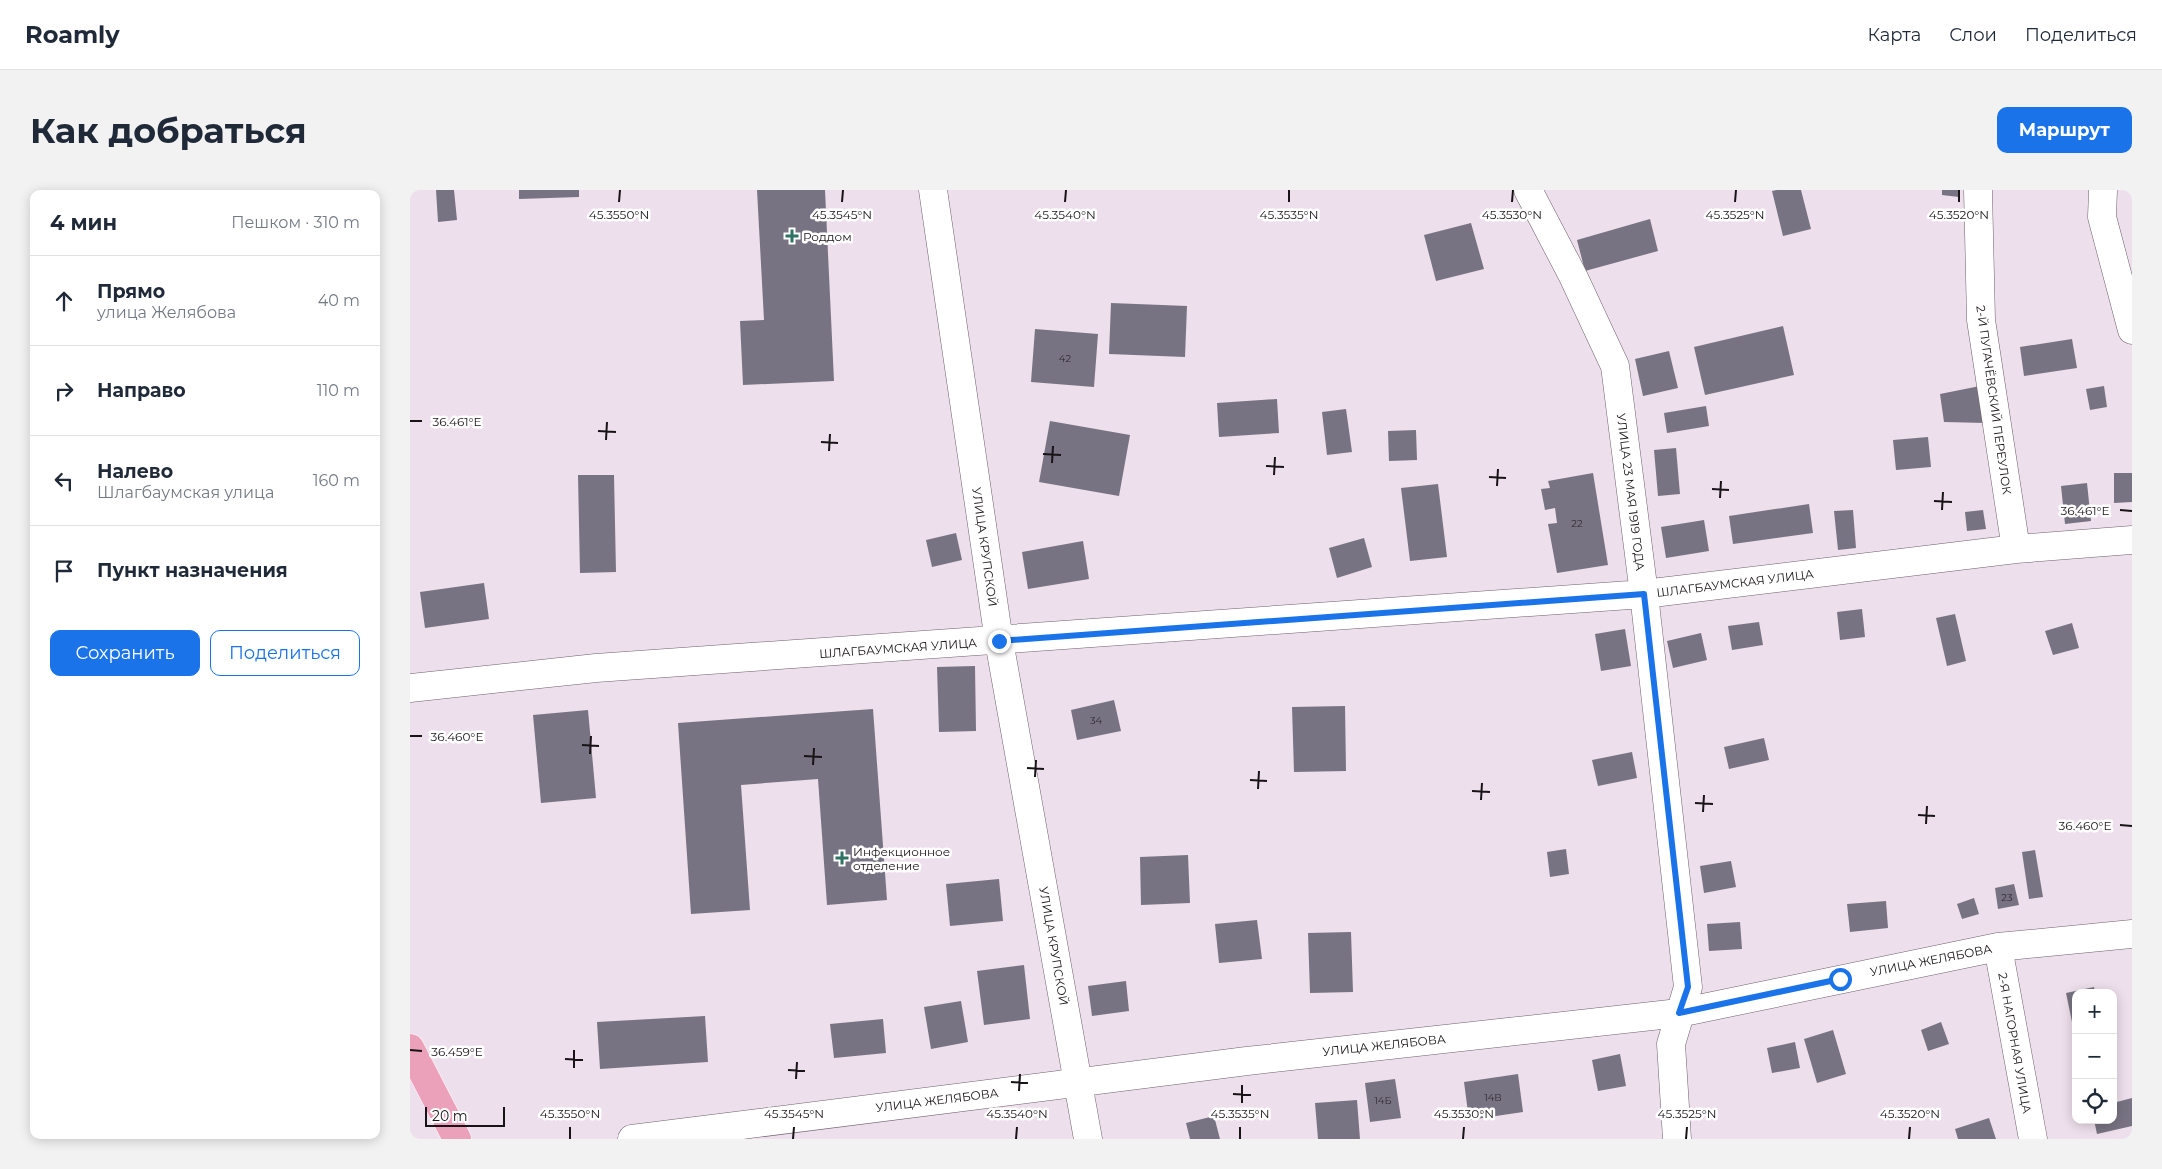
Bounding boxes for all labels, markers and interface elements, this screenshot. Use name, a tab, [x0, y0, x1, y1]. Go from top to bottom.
text: Roamly	[25, 20, 120, 49]
text: Карта	[1867, 24, 1921, 46]
text: Слои	[1949, 24, 1997, 46]
text: Поделиться	[2025, 24, 2137, 46]
button: Маршрут	[1997, 107, 2132, 153]
text: Как добраться	[30, 109, 307, 152]
text: 45.3550°N	[589, 207, 649, 222]
text: 45.3545°N	[812, 207, 872, 222]
text: 45.3540°N	[1034, 207, 1096, 222]
text: 45.3535°N	[1260, 207, 1318, 222]
text: 45.3530°N	[1482, 207, 1542, 222]
text: 45.3525°N	[1706, 207, 1764, 222]
text: 45.3520°N	[1929, 207, 1989, 222]
text: 4 мин	[50, 210, 117, 235]
text: Пешком · 310 m	[231, 213, 360, 232]
marker: Роддом	[785, 229, 799, 243]
place label: Роддом	[803, 229, 852, 244]
text: Прямо	[97, 280, 165, 303]
icon: ahead	[50, 287, 78, 315]
text: 40 m	[318, 291, 360, 310]
text: улица Желябова	[97, 303, 236, 322]
street label: 2-Й ПУГАЧЁВСКИЙ ПЕРЕУЛОК	[1973, 304, 2015, 496]
house number: 42	[1059, 352, 1071, 365]
icon: right	[50, 377, 78, 405]
text: Направо	[97, 379, 186, 402]
text: 110 m	[317, 381, 360, 400]
street label: УЛИЦА 23 МАЯ 1919 ГОДА	[1614, 412, 1648, 572]
text: 36.461°E	[432, 414, 482, 429]
text: Налево	[97, 460, 173, 483]
icon: left	[50, 467, 78, 495]
text: 160 m	[313, 471, 360, 490]
text: Шлагбаумская улица	[97, 483, 274, 502]
street label: УЛИЦА КРУПСКОЙ	[969, 486, 1001, 608]
text: 36.461°E	[2060, 503, 2110, 518]
house number: 22	[1571, 517, 1583, 530]
icon: arrive	[50, 557, 78, 585]
text: Пункт назначения	[97, 559, 288, 582]
street label: ШЛАГБАУМСКАЯ УЛИЦА	[1656, 566, 1814, 600]
button: Сохранить	[50, 630, 200, 676]
button: Поделиться	[210, 630, 360, 676]
route end	[988, 630, 1011, 653]
street label: ШЛАГБАУМСКАЯ УЛИЦА	[819, 635, 977, 661]
house number: 34	[1090, 714, 1103, 727]
text: 36.460°E	[431, 729, 483, 744]
text: 36.460°E	[2059, 818, 2111, 833]
place label: Инфекционное отделение	[853, 844, 950, 873]
marker: Инфекционное отделение	[835, 851, 849, 865]
street label: УЛИЦА КРУПСКОЙ	[1036, 886, 1072, 1006]
house number: 23	[2001, 891, 2013, 904]
street label: УЛИЦА ЖЕЛЯБОВА	[1869, 941, 1993, 979]
route start	[1829, 968, 1852, 991]
street label: 2-Я НАГОРНАЯ УЛИЦА	[1995, 972, 2035, 1115]
map controls	[2072, 989, 2117, 1124]
button: +	[2072, 989, 2117, 1034]
street label: УЛИЦА ЖЕЛЯБОВА	[1322, 1031, 1446, 1059]
button: −	[2072, 1034, 2117, 1079]
text: 36.459°E	[431, 1044, 483, 1059]
button: locate	[2072, 1079, 2117, 1124]
street label: УЛИЦА ЖЕЛЯБОВА	[875, 1085, 999, 1115]
house number: 14В	[1484, 1091, 1502, 1104]
house number: 14Б	[1374, 1094, 1392, 1107]
scale bar	[425, 1104, 505, 1127]
text: 45.3550°N	[540, 1106, 600, 1121]
text: 45.3545°N	[764, 1106, 824, 1121]
text: 45.3540°N	[986, 1106, 1048, 1121]
text: 45.3535°N	[1211, 1106, 1269, 1121]
text: 45.3530°N	[1434, 1106, 1494, 1121]
text: 45.3525°N	[1658, 1106, 1716, 1121]
text: 45.3520°N	[1880, 1106, 1940, 1121]
text: 20 m	[432, 1107, 468, 1125]

